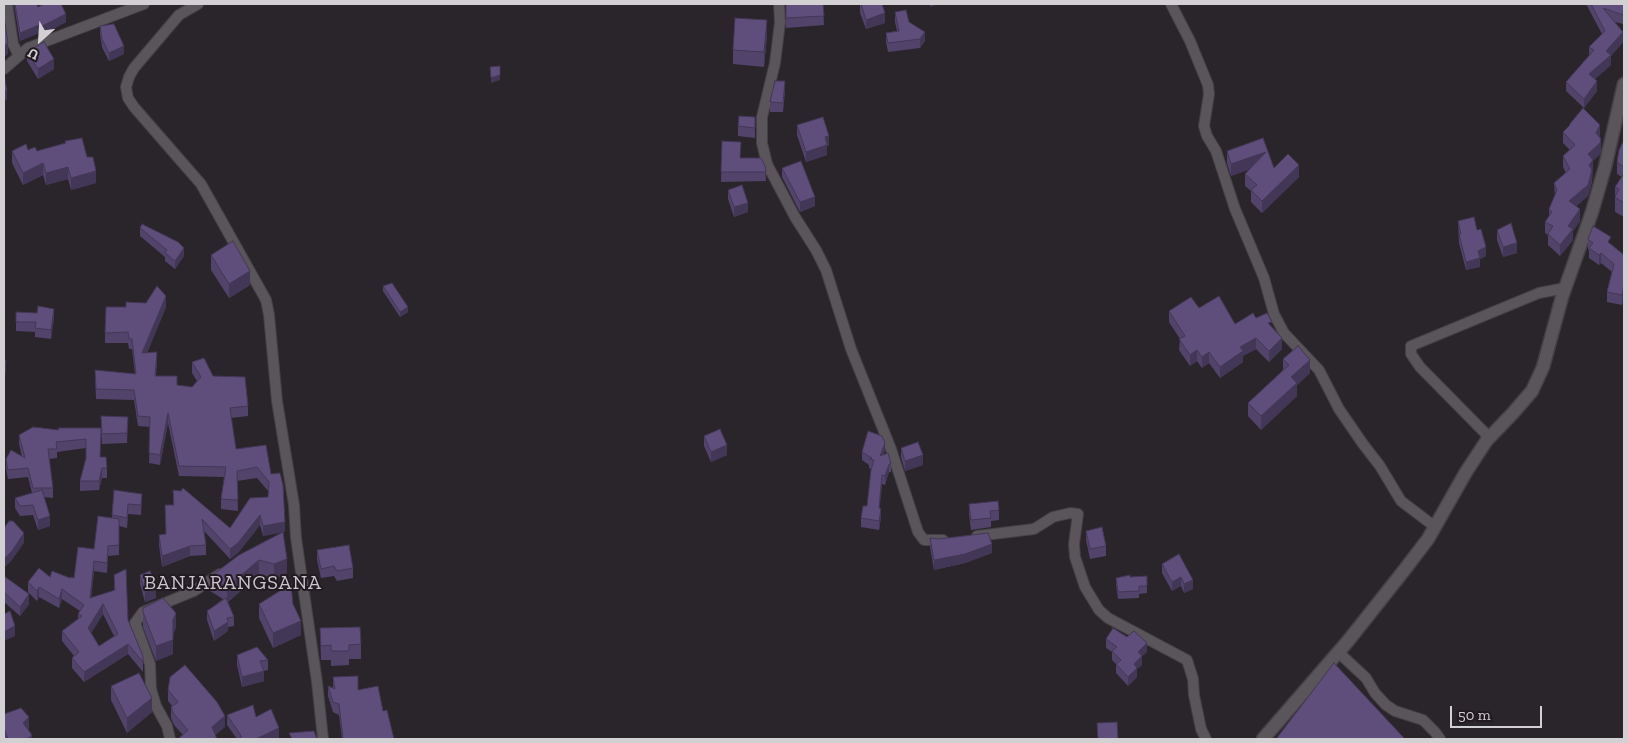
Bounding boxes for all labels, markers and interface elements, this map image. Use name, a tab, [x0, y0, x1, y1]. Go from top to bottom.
north arrow	[15, 15, 65, 65]
text: U	[25, 44, 41, 64]
district label: BANJARANGSANA	[142, 571, 324, 595]
scale bar	[1453, 696, 1546, 728]
text: 50 m	[1458, 706, 1491, 724]

